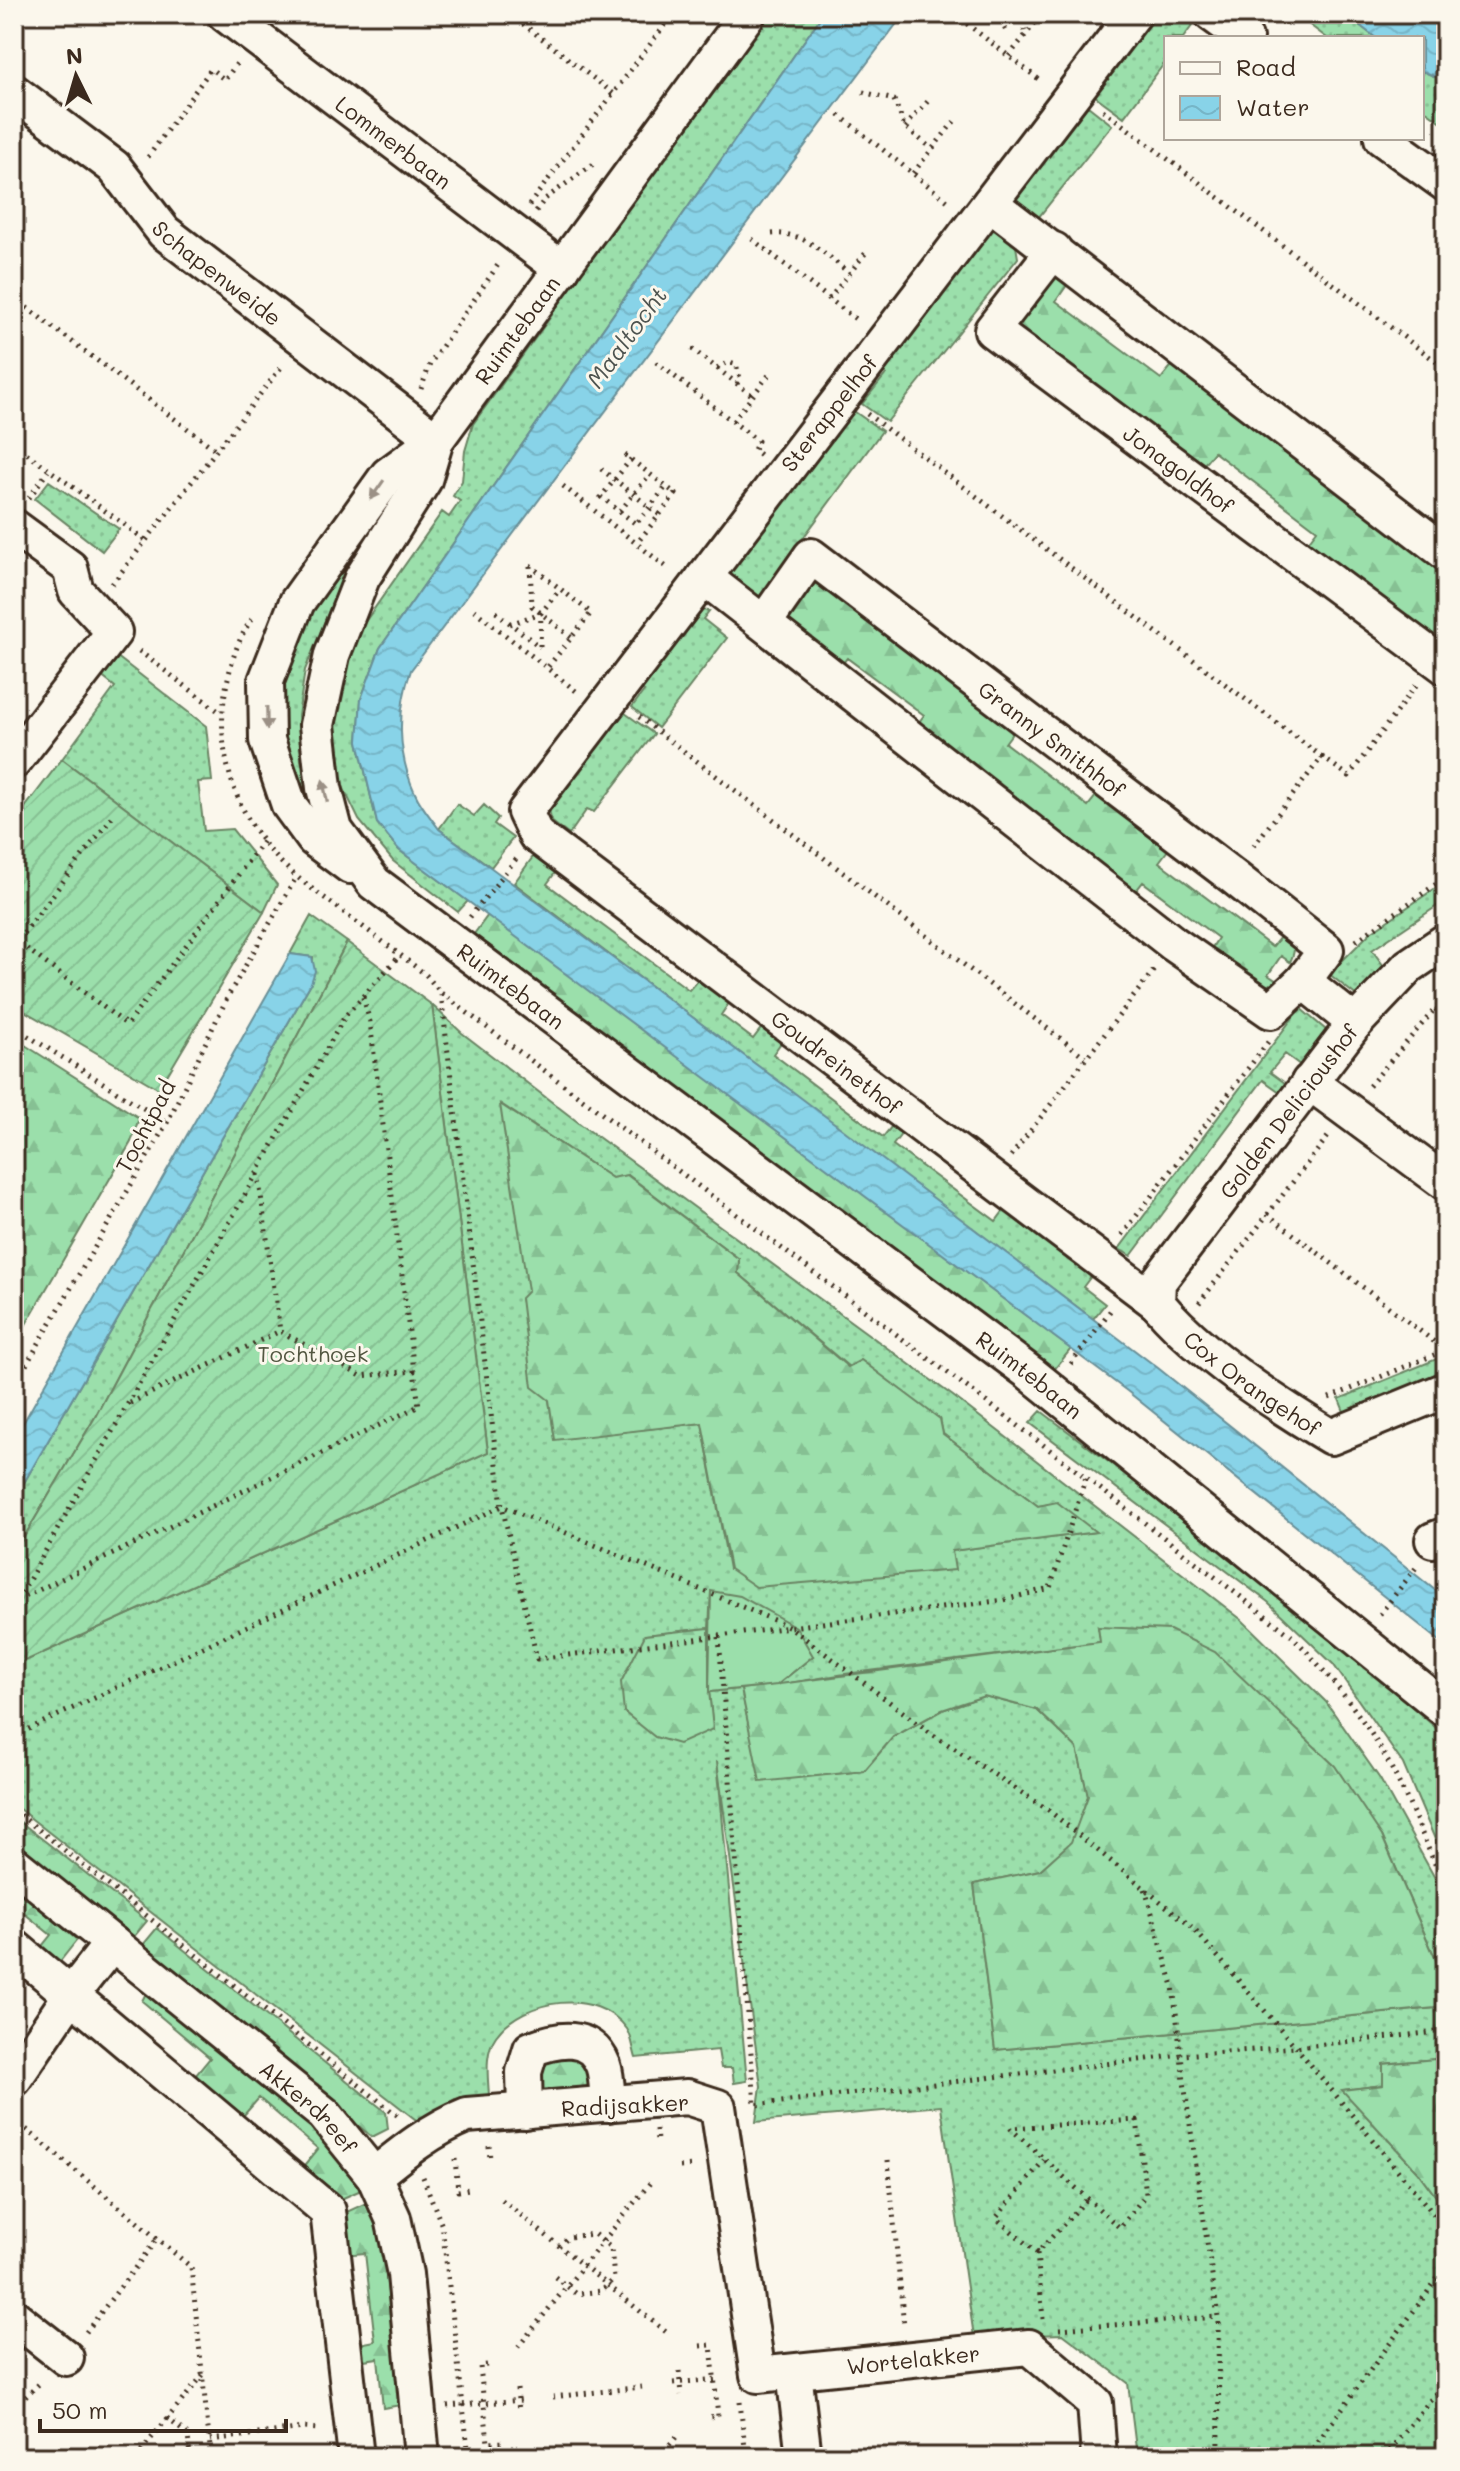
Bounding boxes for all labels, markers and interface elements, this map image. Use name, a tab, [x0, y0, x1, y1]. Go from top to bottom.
north arrow	[36, 36, 116, 116]
legend	[1164, 36, 1424, 140]
text: N	[65, 40, 84, 71]
text: Road	[1236, 51, 1296, 82]
street label: Lommerbaan	[330, 89, 458, 195]
text: Water	[1236, 91, 1310, 122]
street label: Schapenweide	[146, 214, 288, 332]
street label: Ruimtebaan	[468, 270, 566, 390]
water label: Maaltocht	[579, 280, 673, 394]
street label: Sterappelhof	[774, 348, 884, 477]
street label: Jonagoldhof	[1118, 418, 1240, 520]
one-way arrow	[370, 479, 385, 500]
street label: Granny Smithhof	[973, 674, 1132, 804]
one-way arrow	[261, 706, 273, 731]
one-way arrow	[318, 778, 331, 803]
street label: Ruimtebaan	[452, 936, 571, 1035]
street label: Goudreinethof	[766, 1003, 908, 1121]
street label: Golden Delicioushof	[1212, 1017, 1364, 1204]
street label: Tochtpad	[108, 1074, 182, 1178]
street label: Ruimtebaan	[971, 1324, 1089, 1425]
street label: Cox Orangehof	[1178, 1324, 1327, 1442]
park label: Tochthoek	[257, 1339, 369, 1368]
street label: Akkerdreef	[254, 2054, 364, 2159]
street label: Radijsakker	[560, 2087, 690, 2123]
street label: Wortelakker	[845, 2338, 981, 2380]
scale bar	[40, 2383, 286, 2433]
text: 50 m	[52, 2394, 108, 2425]

